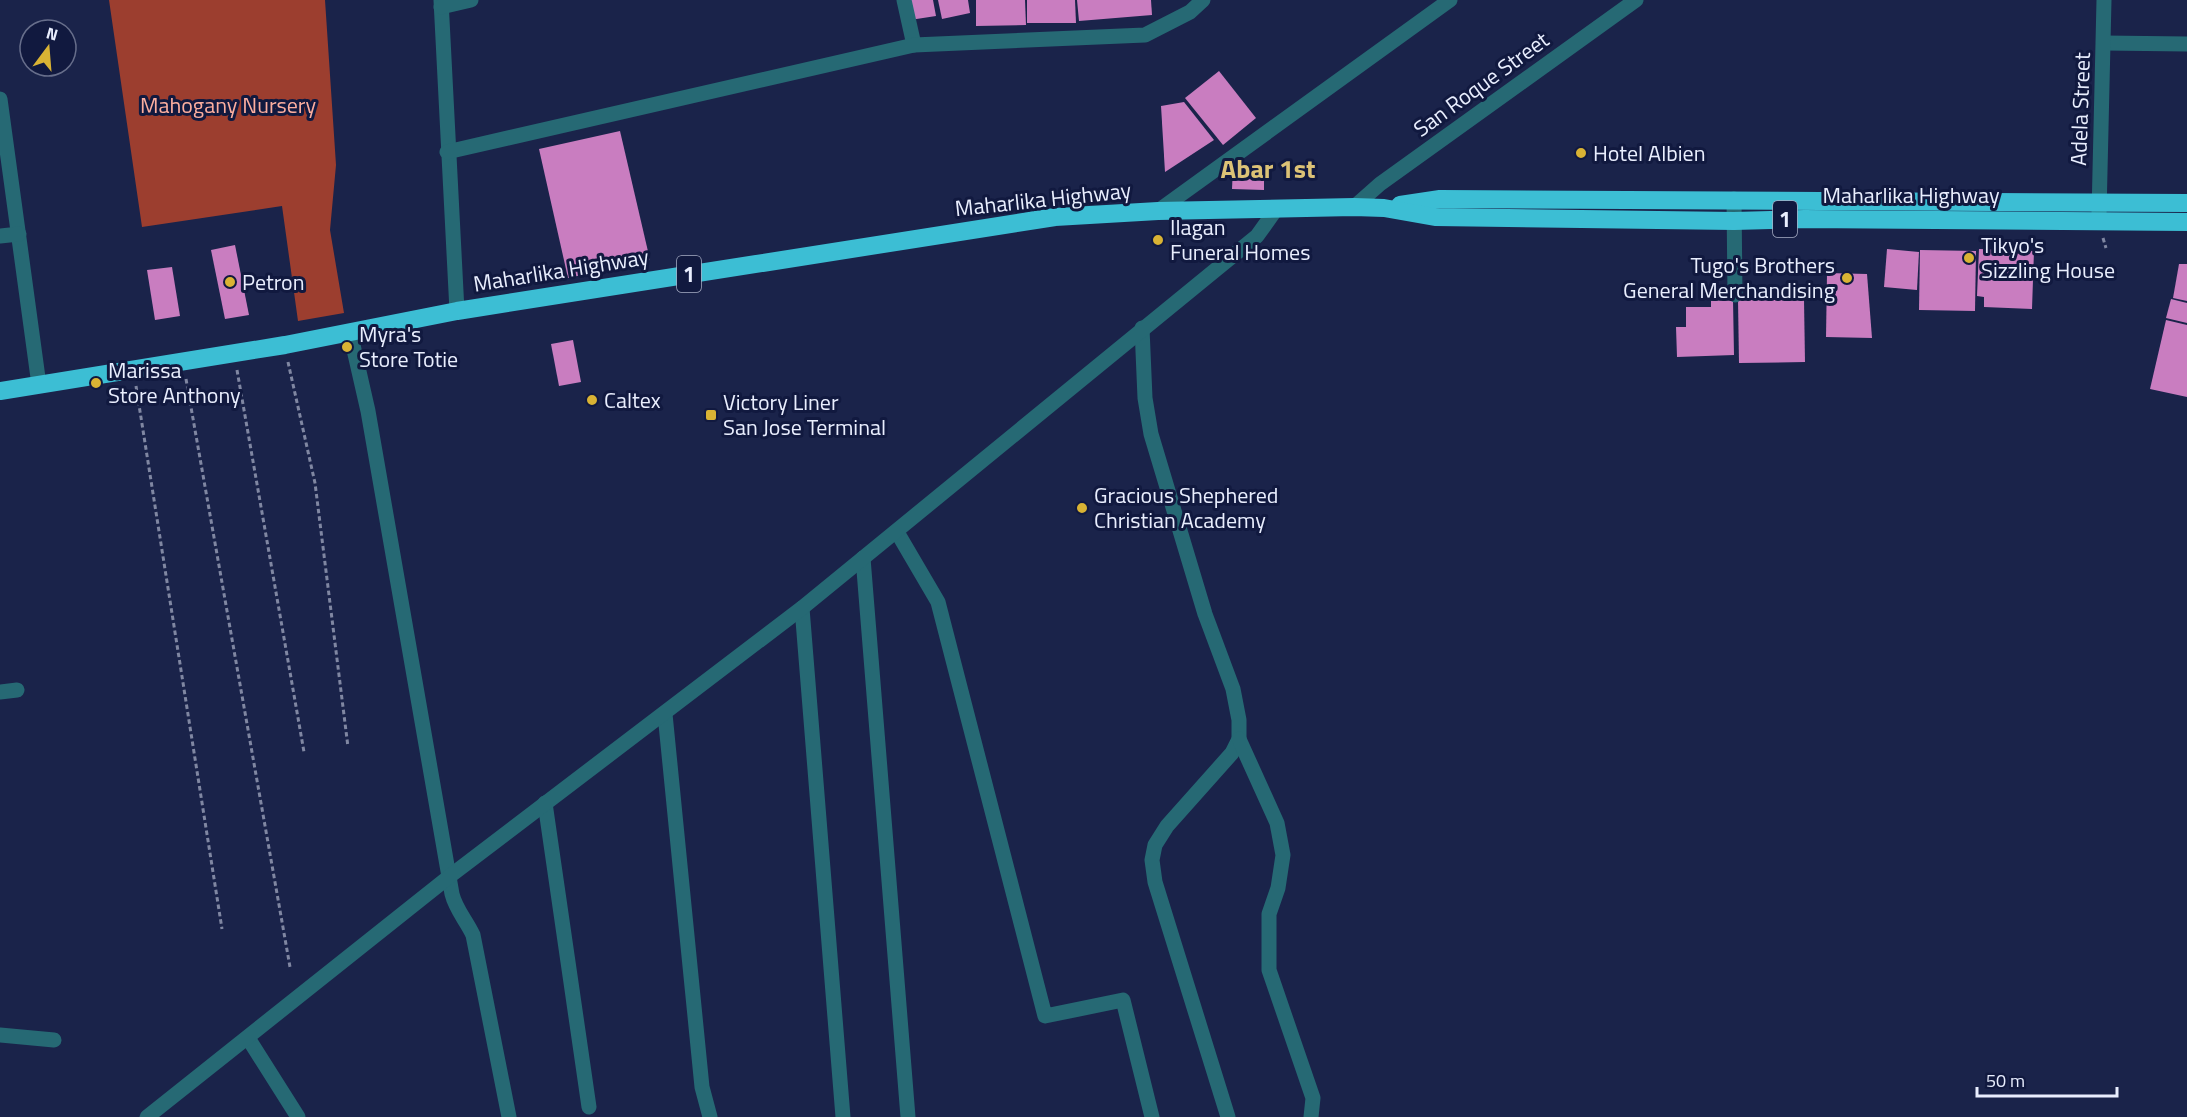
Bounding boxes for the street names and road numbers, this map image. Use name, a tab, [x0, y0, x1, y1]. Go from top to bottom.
street label: San Roque Street	[1406, 23, 1556, 145]
street label: Adela Street	[2061, 51, 2099, 166]
street label: Maharlika Highway	[953, 173, 1133, 225]
street label: Maharlika Highway	[1822, 178, 2000, 212]
road number: 1	[1773, 201, 1797, 237]
street label: Maharlika Highway	[471, 239, 651, 301]
road number: 1	[677, 256, 701, 292]

